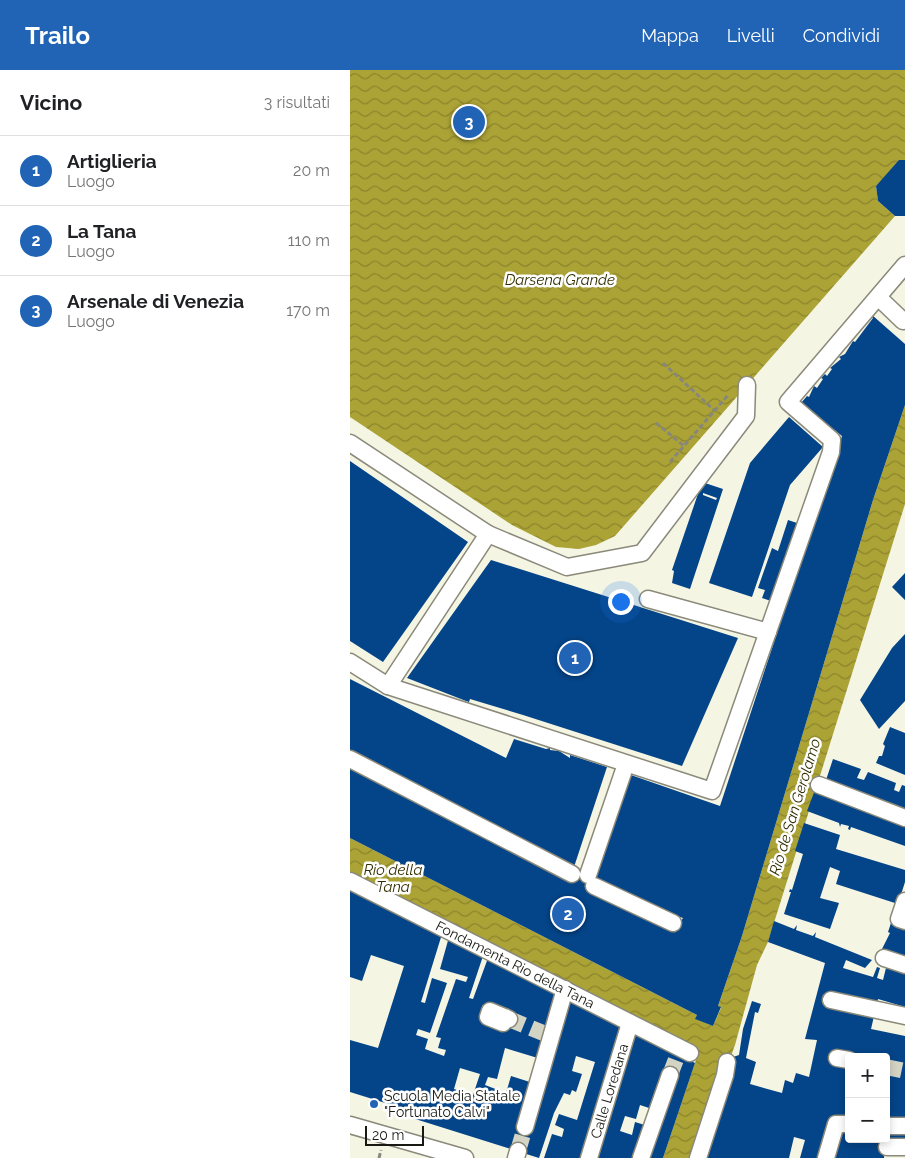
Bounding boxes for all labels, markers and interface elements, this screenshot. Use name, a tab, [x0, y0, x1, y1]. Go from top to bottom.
text: Trailo	[25, 21, 90, 50]
text: Mappa	[641, 25, 699, 46]
text: Livelli	[727, 25, 775, 46]
text: Condividi	[803, 25, 880, 46]
text: Vicino	[20, 90, 82, 115]
text: 3 risultati	[264, 93, 330, 112]
pin: 3	[453, 103, 485, 141]
text: Artiglieria	[67, 150, 157, 172]
text: 1	[32, 161, 40, 180]
text: 20 m	[293, 161, 330, 180]
text: Luogo	[67, 172, 115, 191]
text: La Tana	[67, 220, 136, 242]
text: 2	[31, 231, 41, 250]
text: 110 m	[288, 231, 330, 250]
text: Luogo	[67, 242, 115, 261]
water label: Darsena Grande	[505, 271, 615, 289]
text: Arsenale di Venezia	[67, 290, 244, 312]
text: 3	[32, 301, 40, 320]
text: 170 m	[286, 301, 330, 320]
text: Luogo	[67, 312, 115, 331]
your location	[608, 589, 634, 615]
pin: 1	[559, 639, 591, 677]
water label: Rio de San Gerolamo	[766, 736, 824, 878]
water label: Rio della Tana	[364, 861, 422, 896]
pin: 2	[552, 895, 584, 933]
street label: Fondamenta Rio della Tana	[433, 918, 597, 1011]
street label: Calle Loredana	[587, 1042, 631, 1140]
map controls	[845, 1053, 890, 1143]
button: +	[845, 1053, 890, 1098]
place label: Scuola Media Statale "Fortunato Calvi"	[384, 1088, 520, 1120]
marker: Scuola Media Statale "Fortunato Calvi"	[368, 1098, 380, 1110]
button: −	[845, 1098, 890, 1143]
scale bar	[365, 1123, 424, 1146]
text: 20 m	[372, 1127, 404, 1143]

